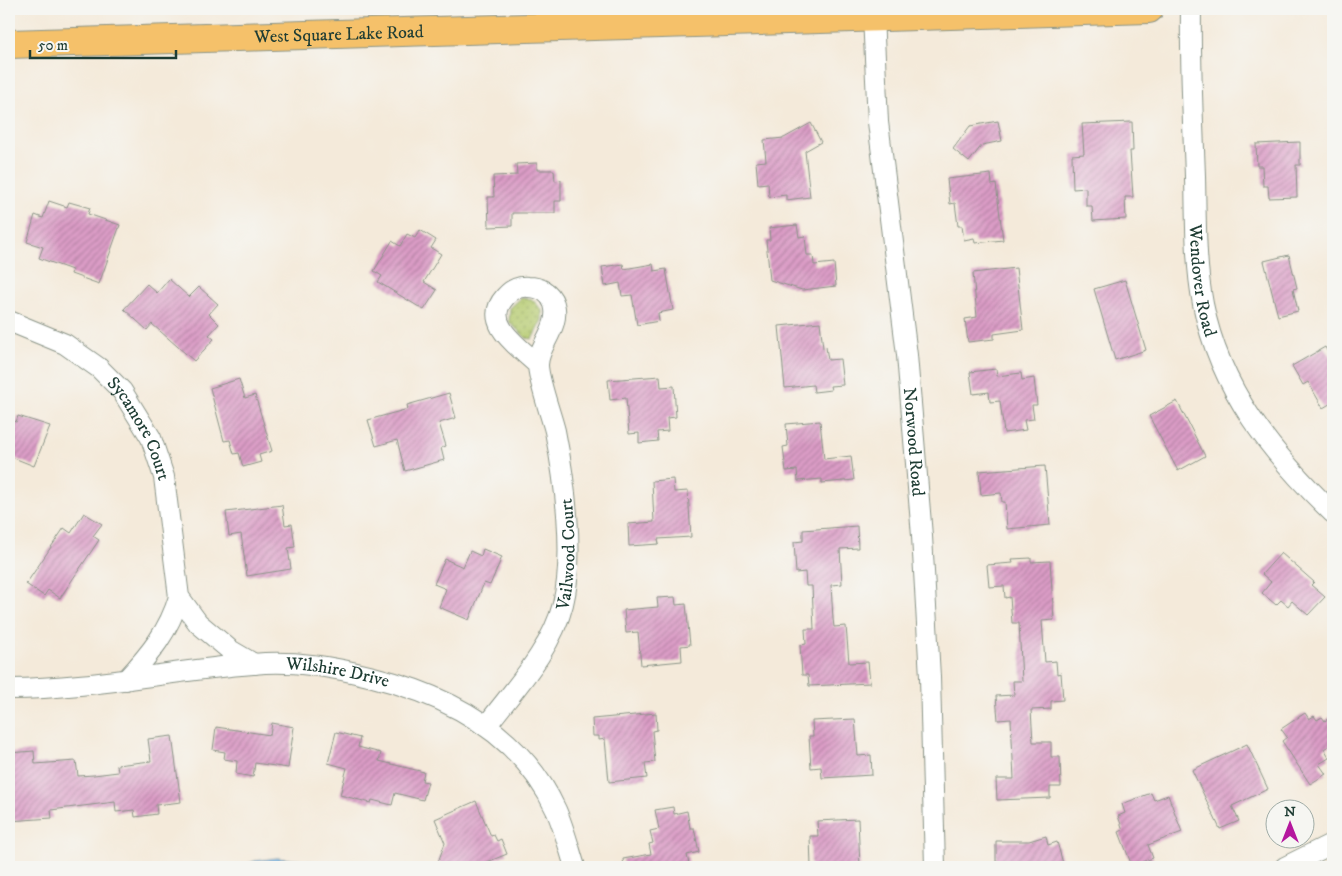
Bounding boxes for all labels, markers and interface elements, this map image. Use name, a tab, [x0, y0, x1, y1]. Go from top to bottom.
street label: West Square Lake Road	[253, 21, 424, 48]
scale bar	[30, 28, 176, 60]
text: 50 m	[38, 36, 68, 55]
street label: Wendover Road	[1184, 223, 1221, 340]
street label: Sycamore Court	[102, 372, 174, 483]
street label: Norwood Road	[898, 387, 929, 497]
street label: Vailwood Court	[552, 497, 580, 613]
street label: Wilshire Drive	[284, 653, 392, 693]
north arrow	[1264, 798, 1314, 848]
text: N	[1284, 803, 1296, 821]

